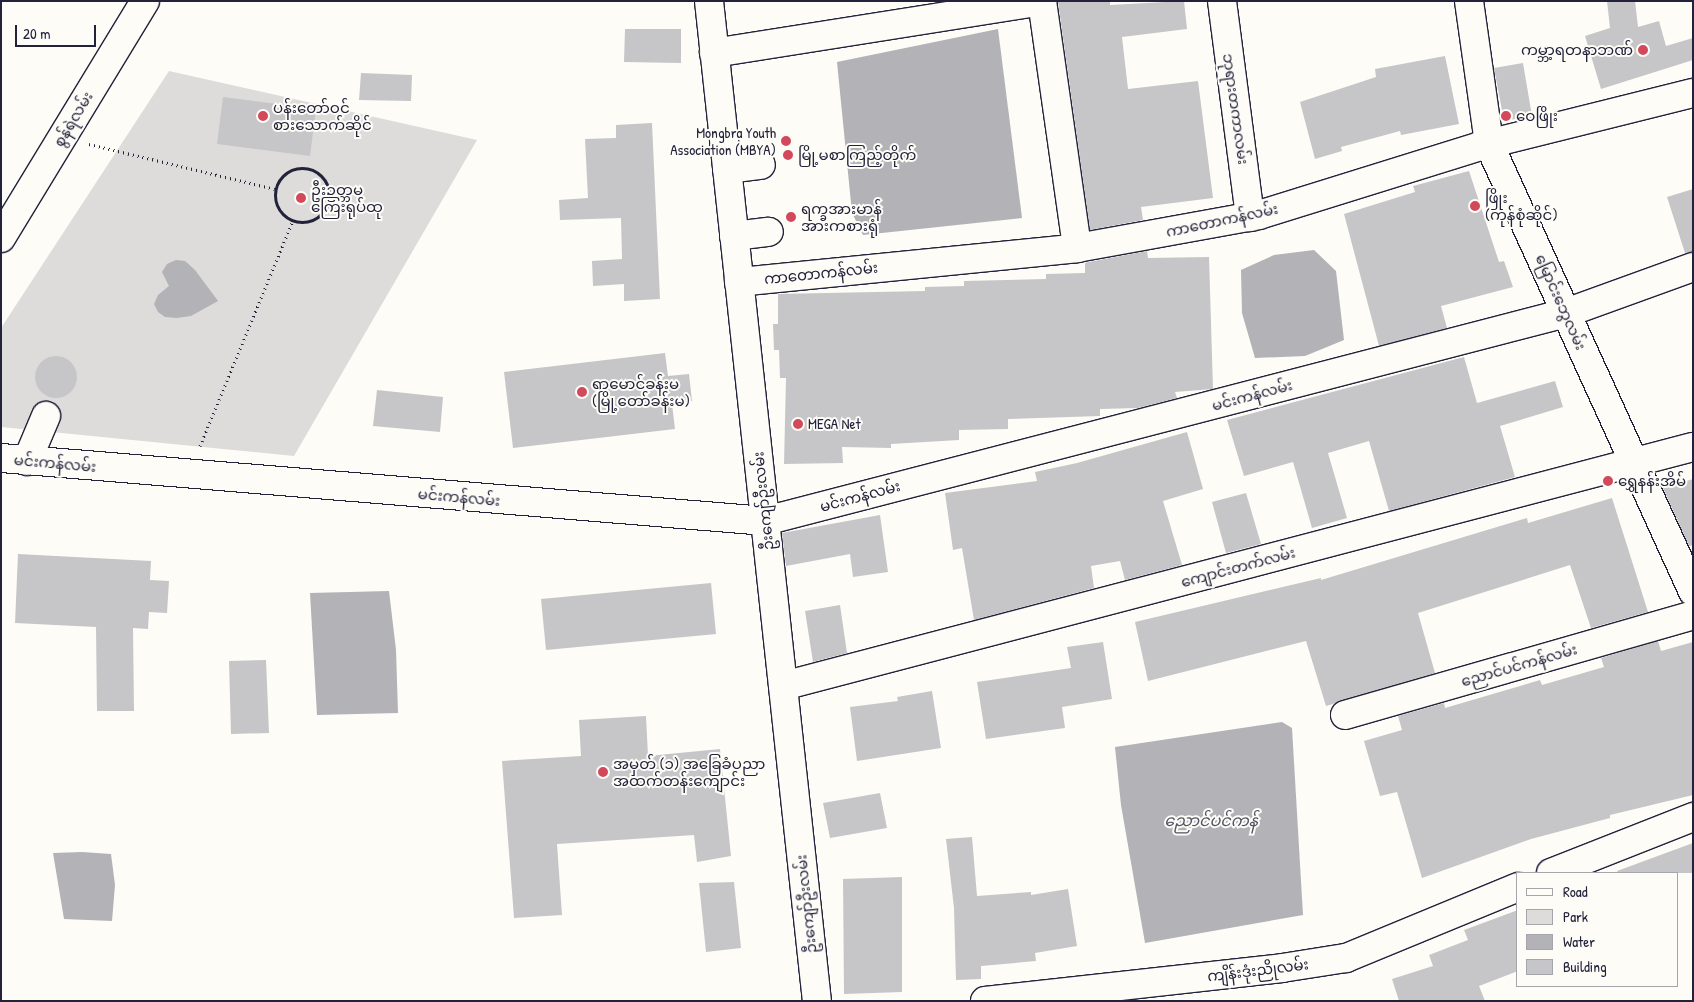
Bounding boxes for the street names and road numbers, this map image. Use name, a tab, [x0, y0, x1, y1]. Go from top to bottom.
street label: ဘုရားတကာလမ်း	[1219, 52, 1253, 166]
street label: စွန်ရဲလမ်း	[50, 88, 96, 150]
street label: ကာတောကန်လမ်း	[1164, 199, 1280, 241]
street label: မြောင်းဘွေလမ်း	[1532, 251, 1590, 353]
street label: ကာတောကန်လမ်း	[763, 258, 879, 288]
street label: မင်းကန်လမ်း	[1210, 376, 1294, 414]
street label: မင်းကန်လမ်း	[13, 450, 97, 476]
street label: ဦးကျော်ဦးလမ်း	[749, 451, 777, 551]
street label: မင်းကန်လမ်း	[818, 477, 902, 515]
street label: မင်းကန်လမ်း	[417, 484, 501, 510]
street label: ကျောင်းတက်လမ်း	[1179, 543, 1297, 591]
street label: ညောင်ပင်ကန်လမ်း	[1459, 640, 1579, 690]
street label: ဦးကျော်ဦးလမ်း	[792, 854, 820, 954]
street label: ကျိန်းဒုံးညိုလမ်း	[1206, 955, 1310, 985]

